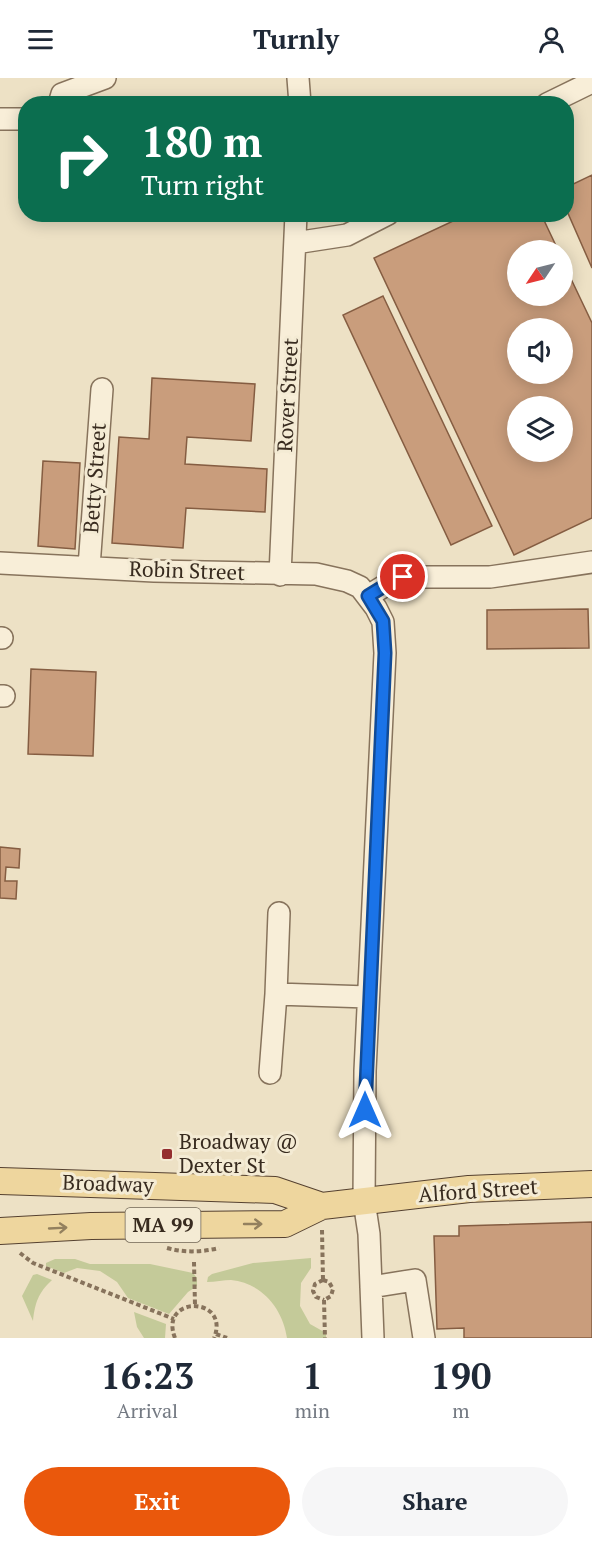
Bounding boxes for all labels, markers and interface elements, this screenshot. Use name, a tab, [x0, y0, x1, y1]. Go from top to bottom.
text: Turnly	[253, 21, 339, 57]
icon: menu	[24, 23, 57, 56]
icon: person	[535, 23, 568, 56]
text: 180 m	[141, 113, 262, 169]
icon: right	[42, 120, 120, 198]
text: Turn right	[141, 167, 264, 203]
north arrow	[507, 240, 573, 306]
map controls	[507, 240, 573, 462]
button: sound	[507, 318, 573, 384]
street label: Rover Street	[270, 337, 304, 453]
button: layers	[507, 396, 573, 462]
street label: Betty Street	[76, 422, 112, 534]
pin	[377, 551, 428, 602]
street label: Robin Street	[129, 554, 246, 586]
icon: arrive	[386, 560, 419, 593]
position arrow	[333, 1078, 397, 1142]
place label: Broadway @ Dexter St	[179, 1127, 298, 1179]
marker: Broadway @ Dexter St	[160, 1147, 174, 1161]
street label: Broadway	[62, 1167, 155, 1199]
street label: Alford Street	[417, 1172, 539, 1208]
road number: MA 99	[126, 1208, 201, 1242]
one-way arrow	[243, 1218, 263, 1230]
one-way arrow	[48, 1222, 68, 1233]
text: 16:23	[101, 1352, 194, 1399]
text: 1	[302, 1352, 323, 1399]
text: 190	[430, 1352, 491, 1399]
text: Arrival	[117, 1397, 178, 1424]
text: min	[295, 1397, 330, 1424]
text: m	[452, 1397, 470, 1424]
button: Exit	[24, 1467, 290, 1536]
button: Share	[302, 1467, 568, 1536]

